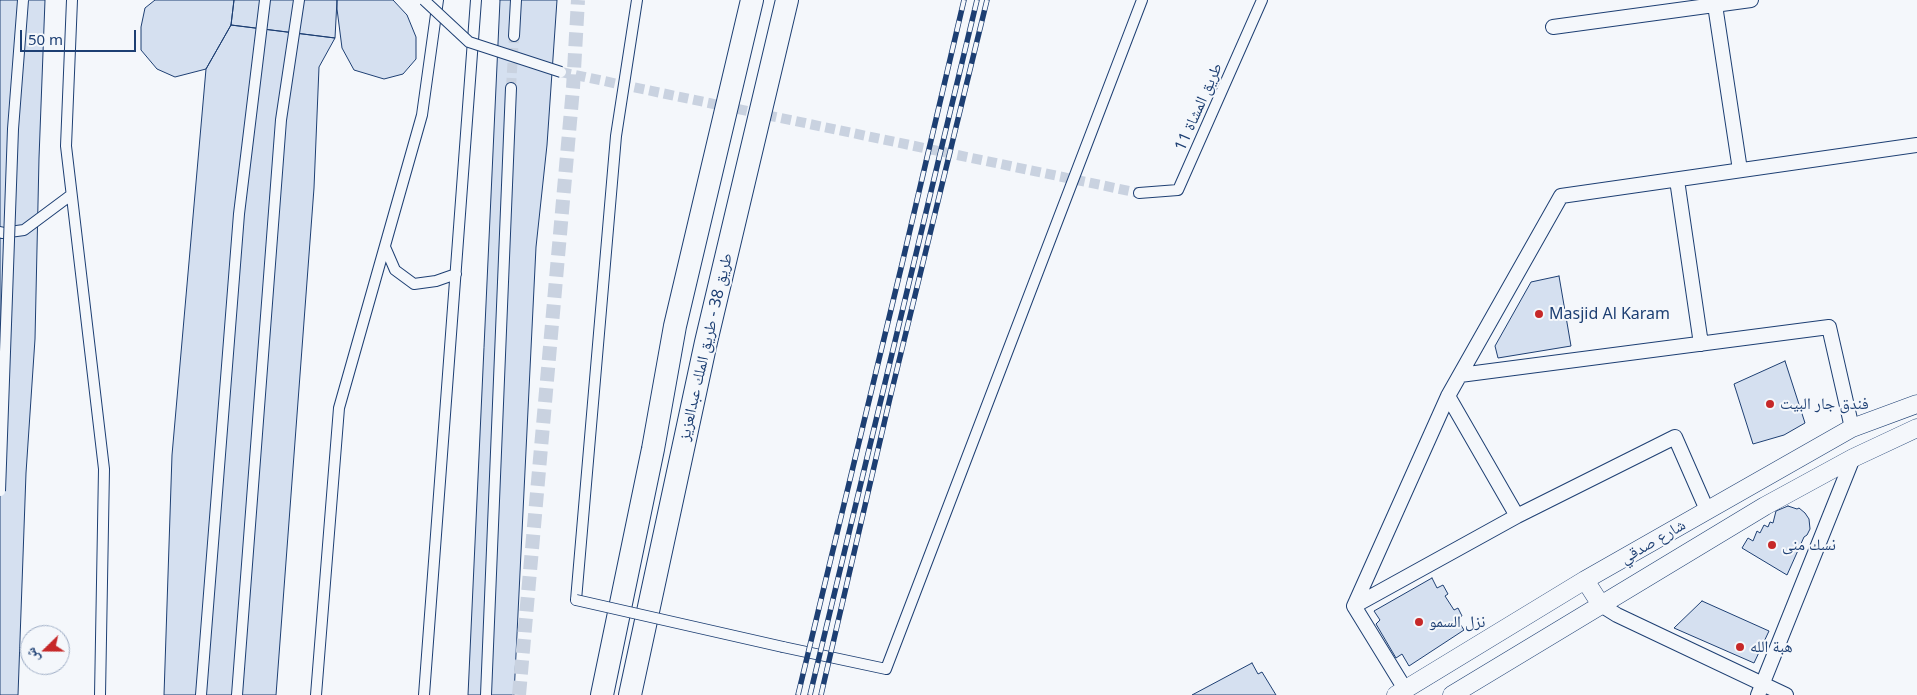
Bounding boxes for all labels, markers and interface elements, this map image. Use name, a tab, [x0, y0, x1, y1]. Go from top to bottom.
scale bar	[22, 20, 139, 52]
text: 50 m	[28, 29, 63, 49]
street label: طريق المشاة 11	[1171, 60, 1227, 154]
street label: طريق 38 - طريق الملك عبدالعزيز	[675, 251, 737, 443]
place label: Masjid Al Karam	[1549, 304, 1670, 324]
marker: Masjid Al Karam	[1533, 308, 1545, 320]
place label: فندق جار البيت	[1780, 394, 1869, 414]
marker: فندق جار البيت	[1764, 398, 1776, 410]
street label: شارع صدقي	[1617, 516, 1689, 568]
place label: نسك منى	[1782, 535, 1836, 555]
marker: نسك منى	[1766, 539, 1778, 551]
place label: نزل السمو	[1429, 612, 1485, 632]
marker: نزل السمو	[1413, 616, 1425, 628]
north arrow	[20, 625, 70, 675]
place label: هبة الله	[1750, 637, 1793, 657]
marker: هبة الله	[1734, 641, 1746, 653]
text: ش	[20, 645, 43, 666]

